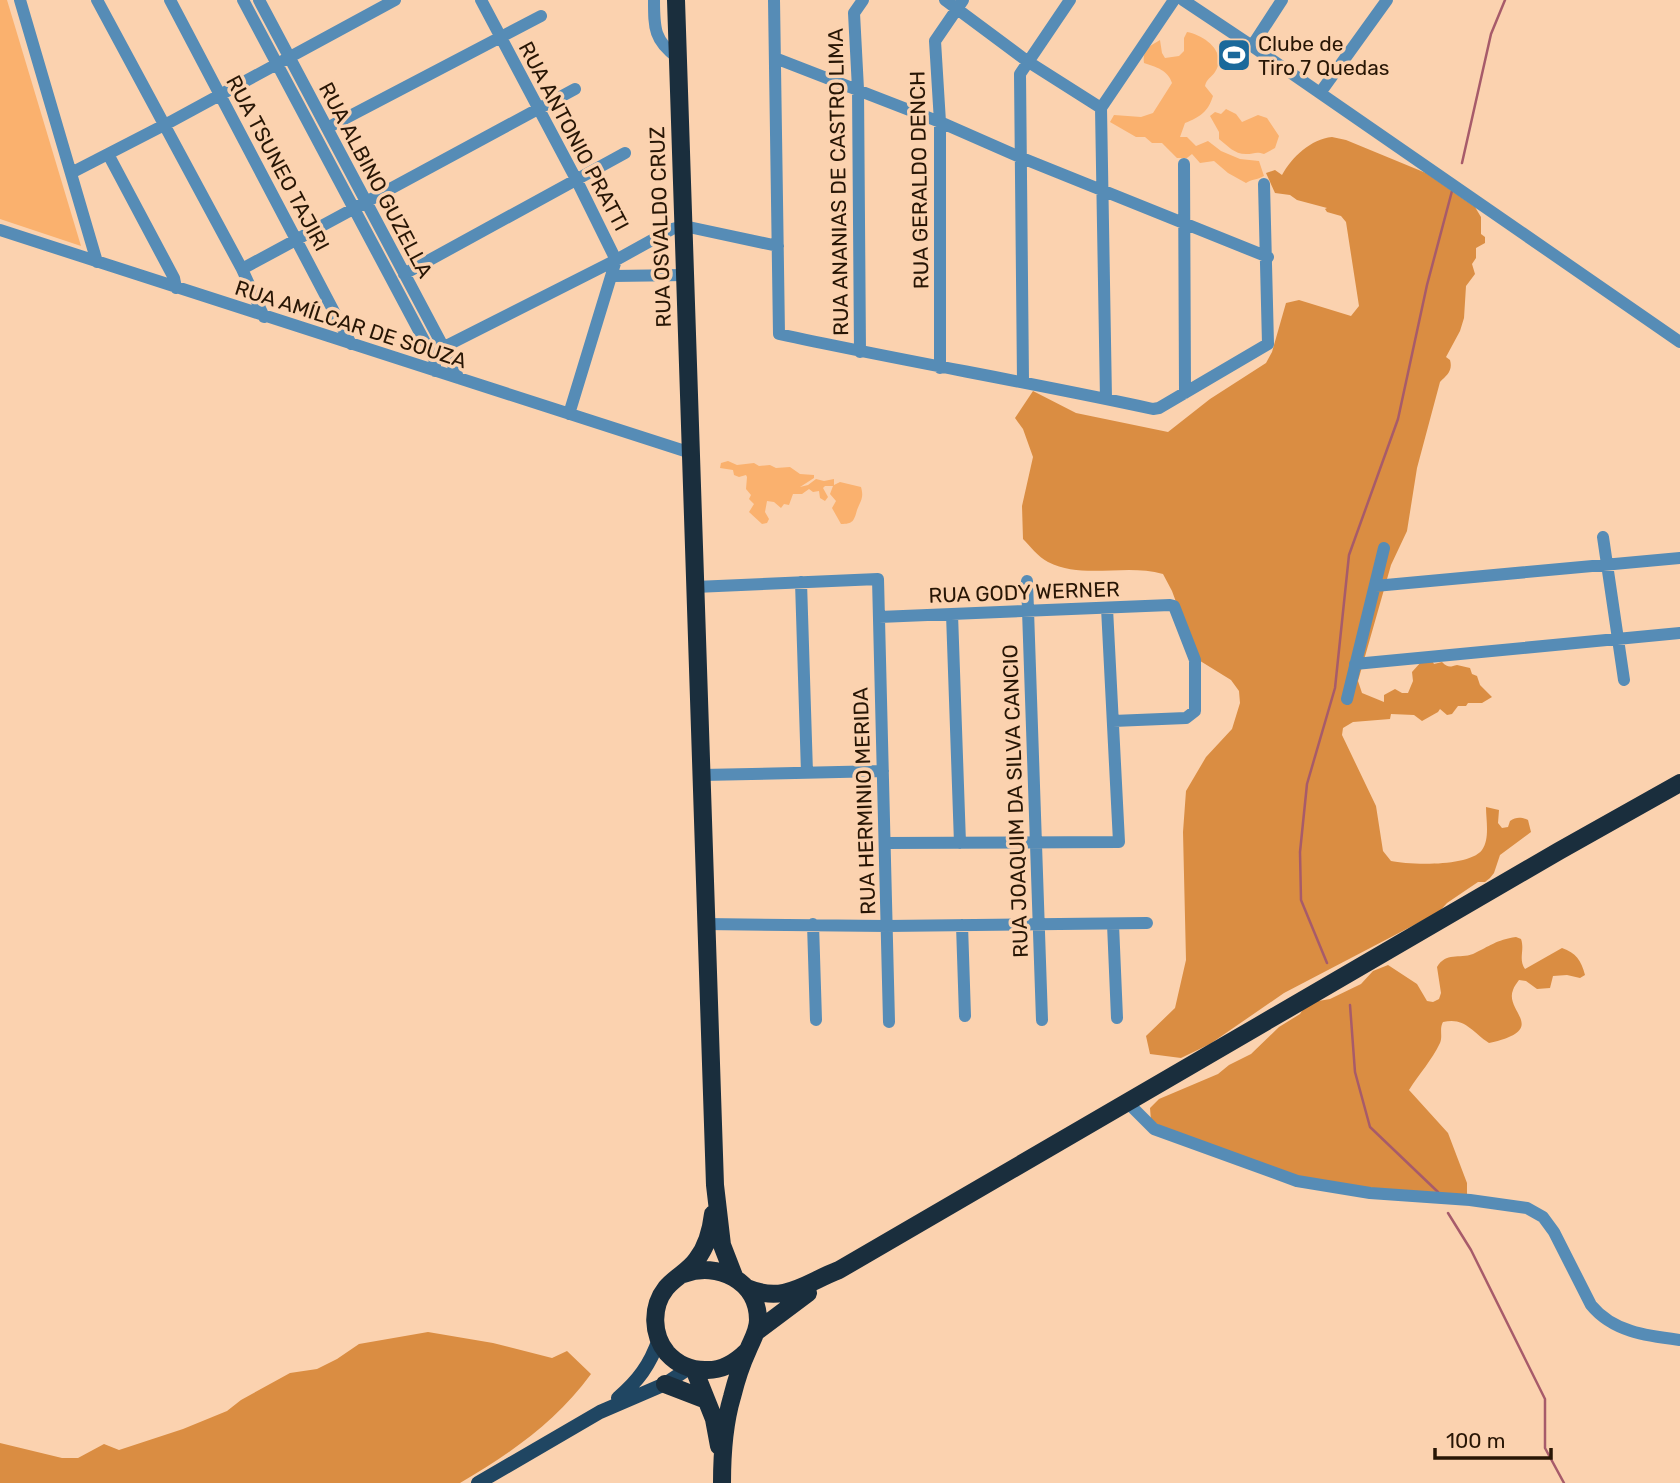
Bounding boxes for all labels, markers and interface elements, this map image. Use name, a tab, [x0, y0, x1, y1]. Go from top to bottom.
street label: RUA ANANIAS DE CASTRO LIMA	[823, 28, 853, 336]
place label: Clube de Tiro 7 Quedas	[1258, 31, 1390, 80]
sports icon: Clube de Tiro 7 Quedas	[1215, 36, 1253, 74]
street label: RUA ANTONIO PRATTI	[514, 37, 634, 235]
street label: RUA TSUNEO TAJIRI	[221, 71, 335, 255]
street label: RUA GERALDO DENCH	[905, 71, 933, 289]
street label: RUA ALBINO GUZELLA	[314, 78, 438, 282]
street label: RUA OSVALDO CRUZ	[644, 126, 676, 328]
street label: RUA AMÍLCAR DE SOUZA	[232, 275, 470, 373]
street label: RUA GODY WERNER	[928, 576, 1120, 608]
street label: RUA JOAQUIM DA SILVA CANCIO	[997, 644, 1033, 958]
street label: RUA HERMINIO MERIDA	[848, 687, 880, 915]
scale bar	[1435, 1416, 1550, 1460]
text: 100 m	[1446, 1428, 1505, 1453]

